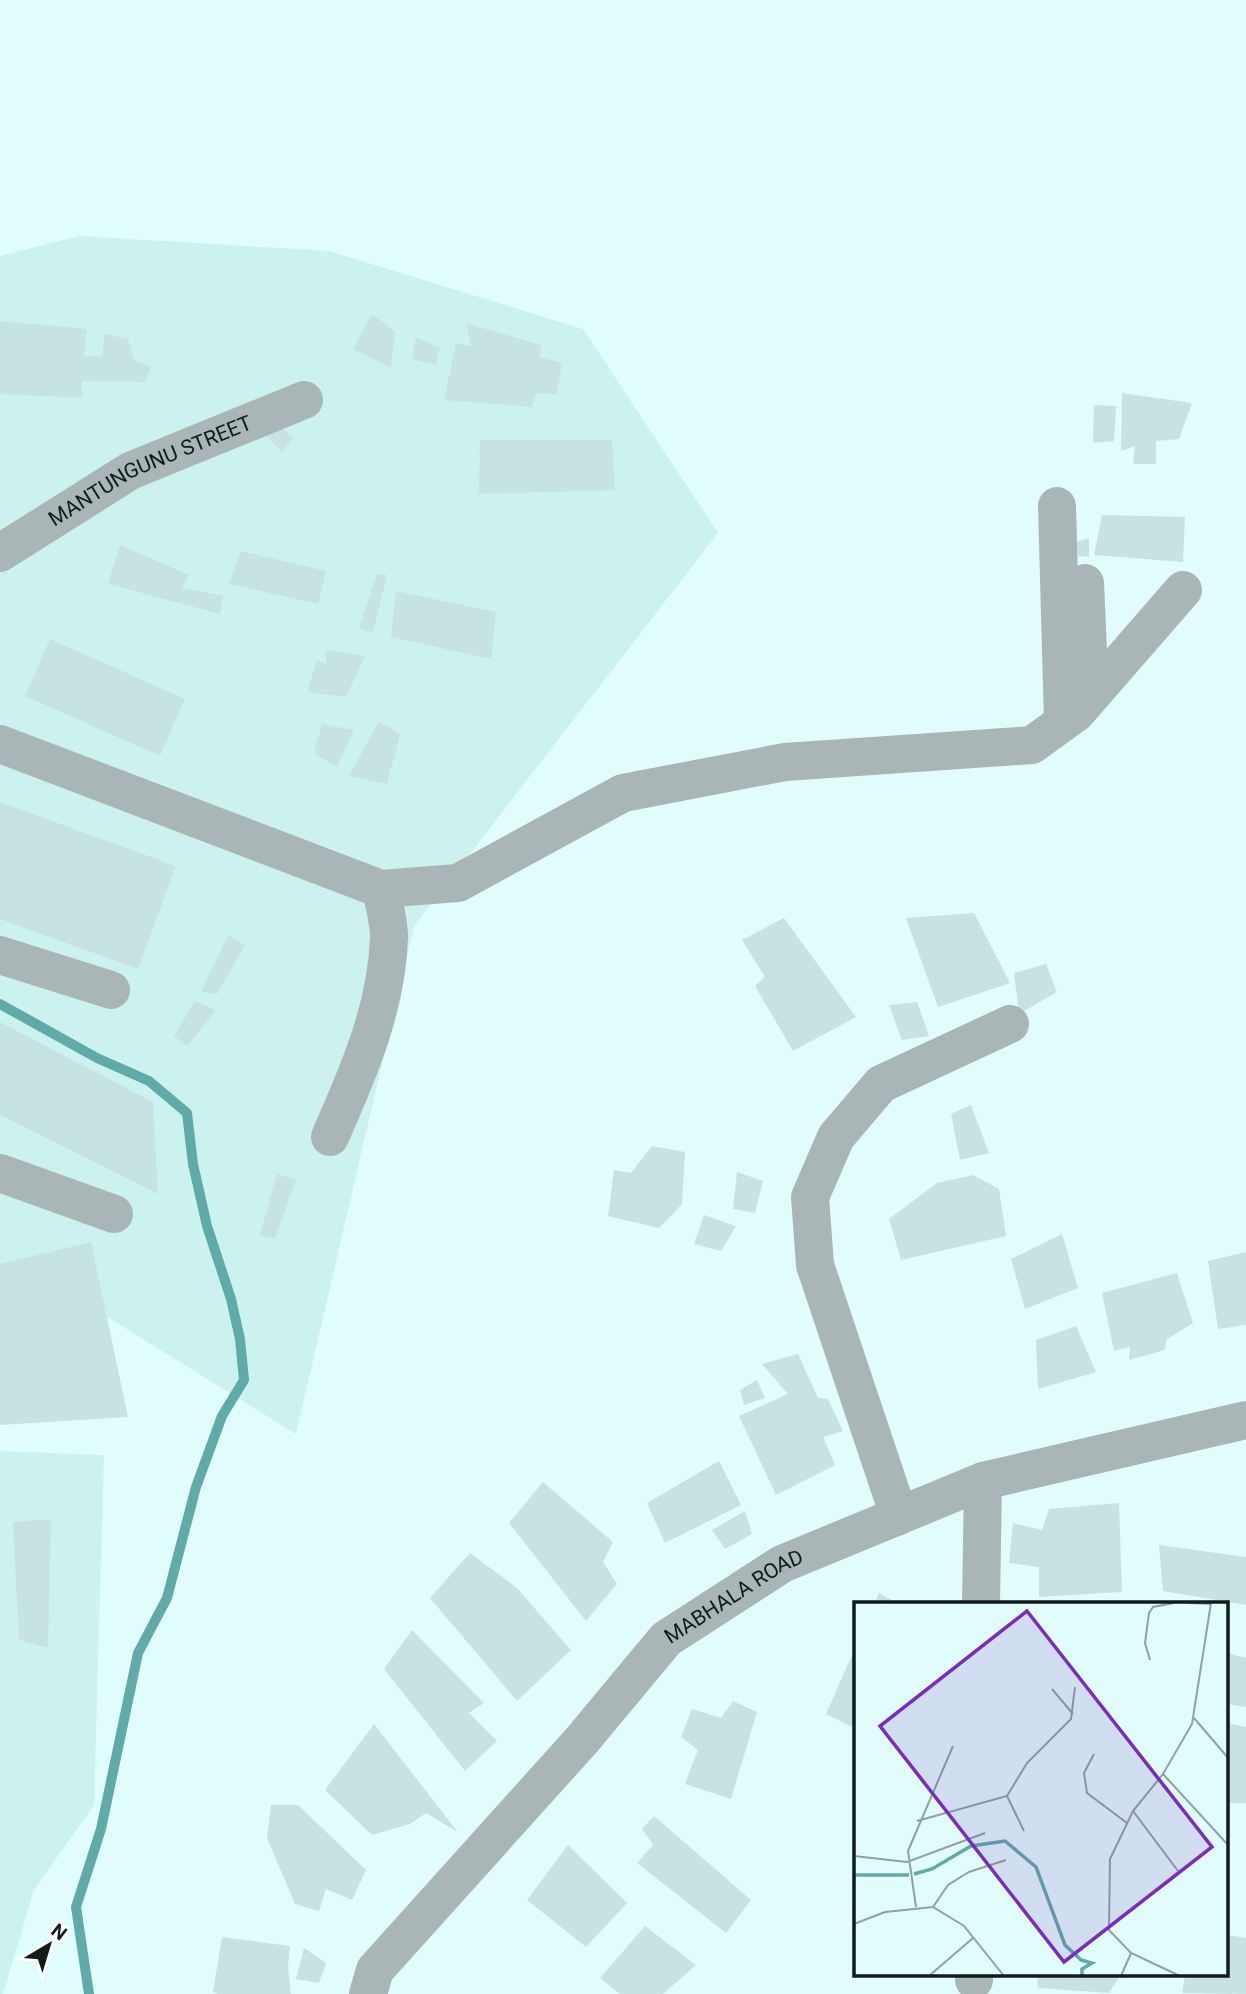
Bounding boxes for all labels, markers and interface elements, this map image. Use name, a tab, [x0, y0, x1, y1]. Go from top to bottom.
street label: MANTUNGUNU STREET	[44, 410, 256, 531]
street label: MABHALA ROAD	[660, 1545, 807, 1649]
inset map	[854, 1602, 1228, 1976]
north arrow	[14, 1910, 84, 1980]
text: N	[47, 1919, 72, 1945]

